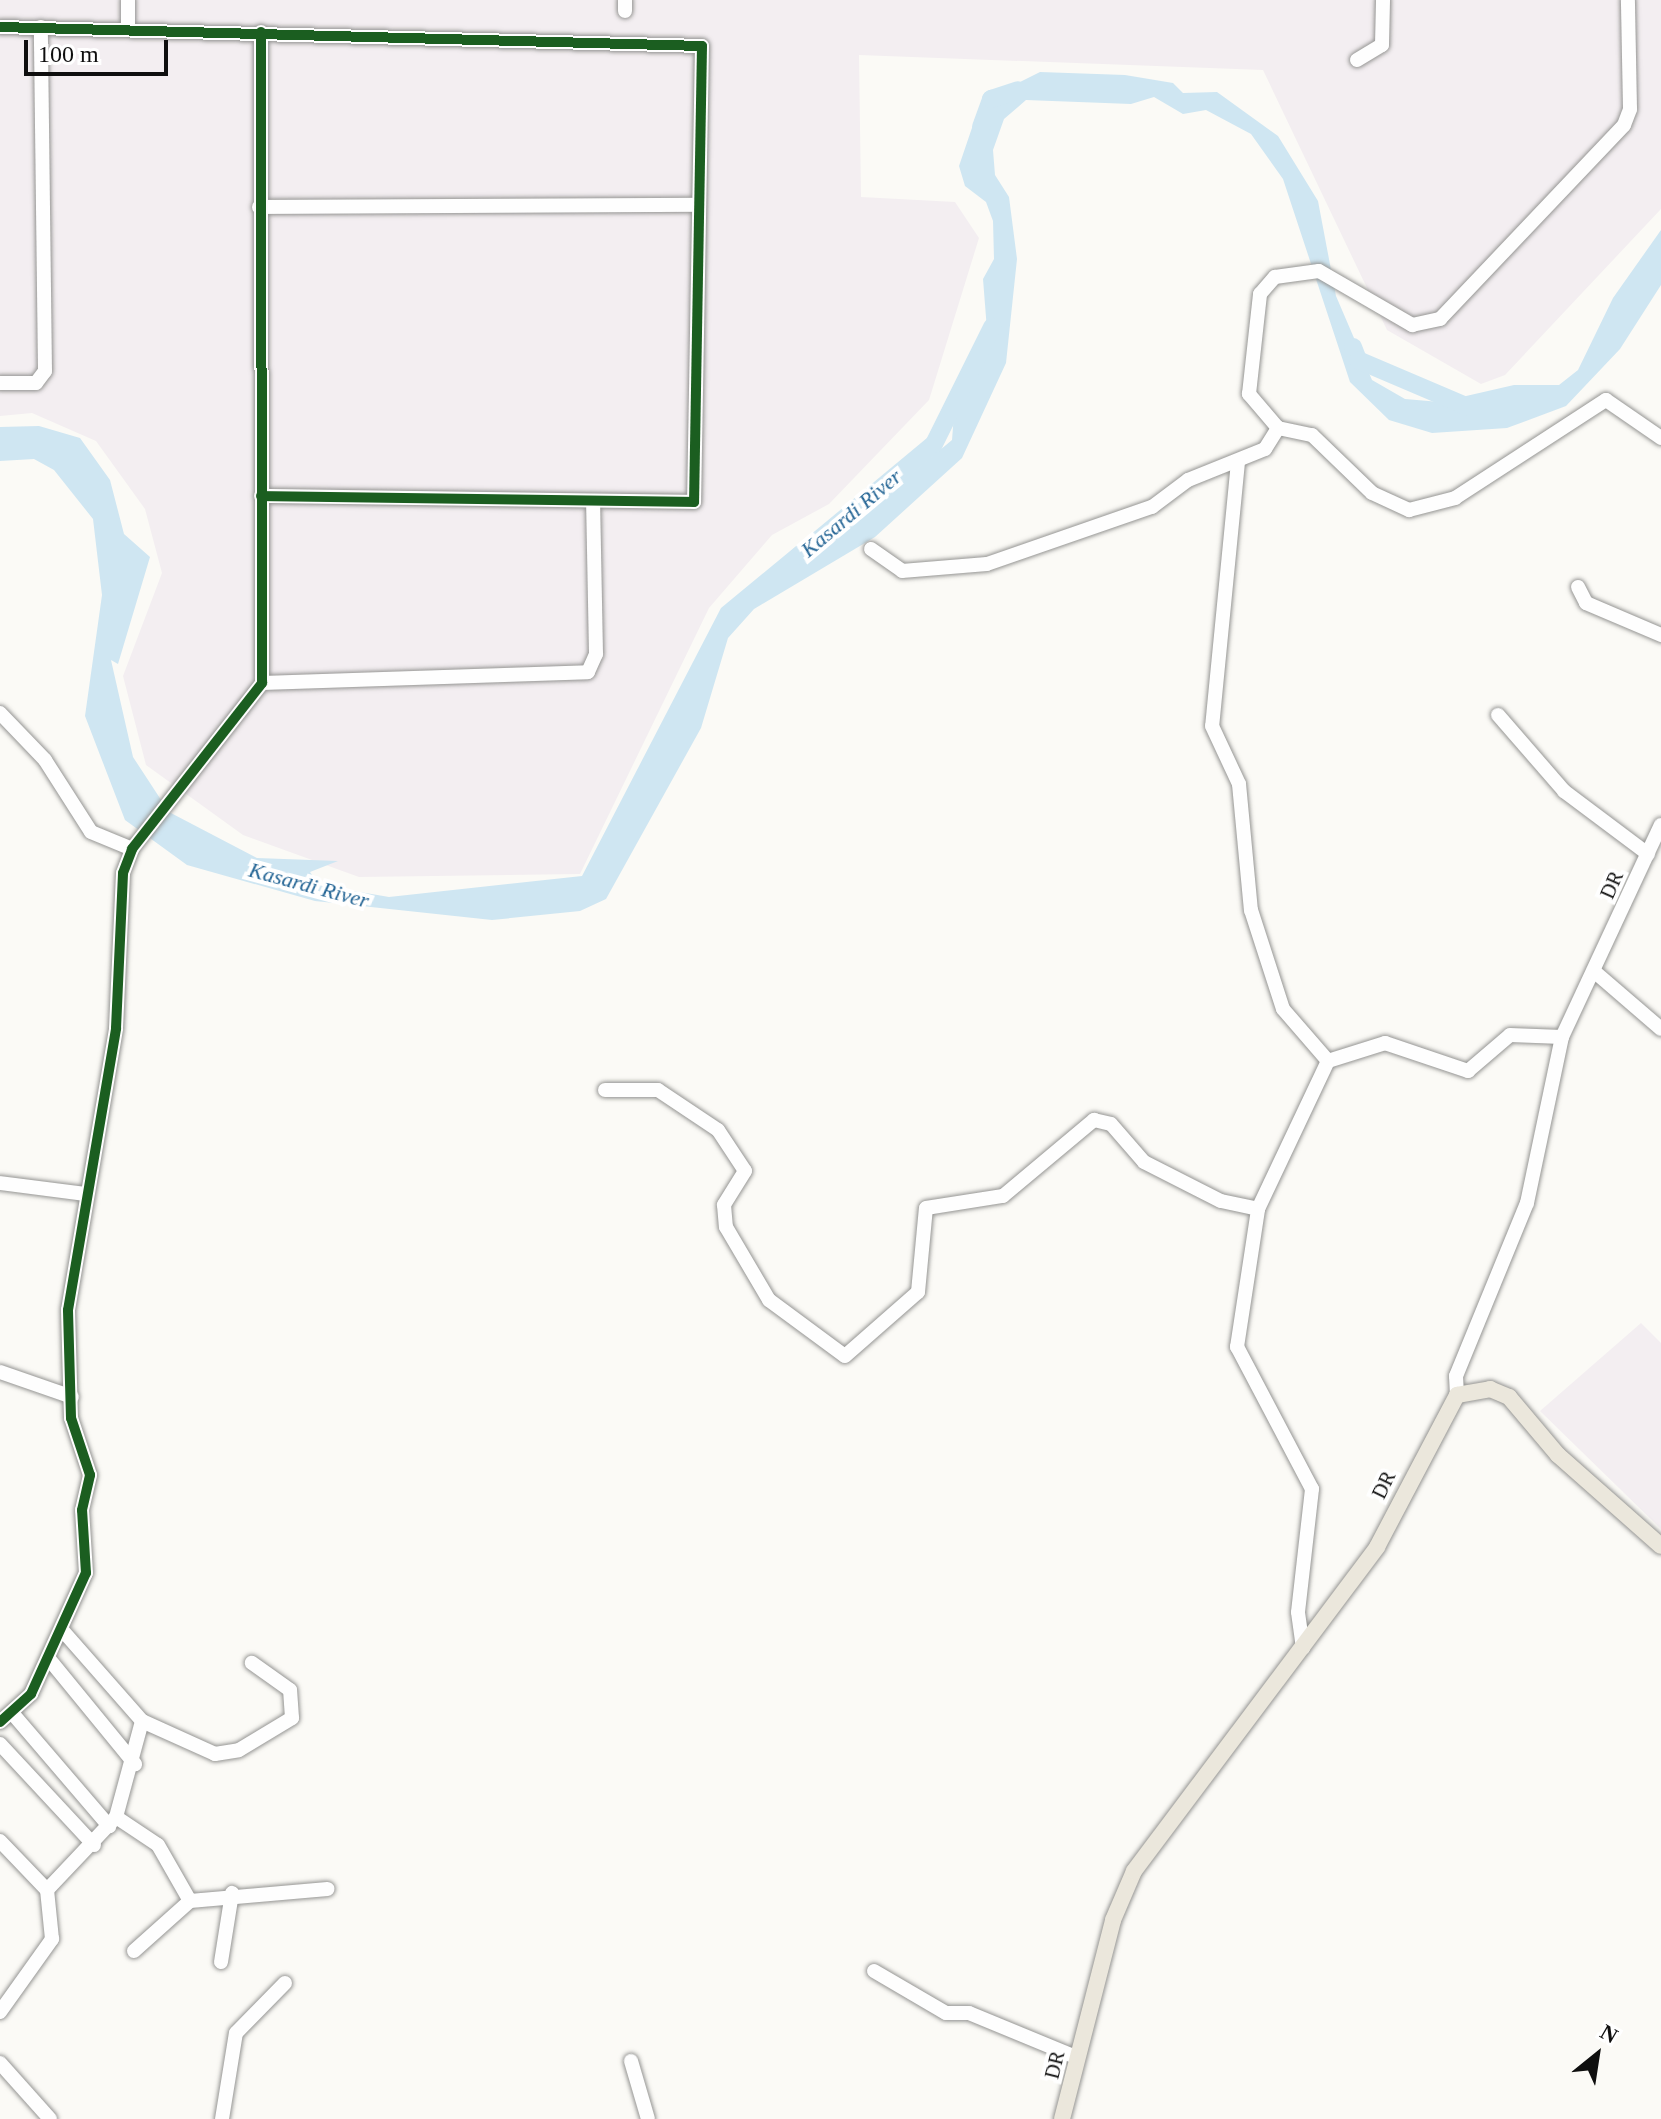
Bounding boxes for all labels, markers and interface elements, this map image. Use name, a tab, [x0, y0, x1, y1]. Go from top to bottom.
scale bar	[28, 24, 172, 74]
text: 100 m	[38, 41, 99, 67]
water label: Kasardi River	[795, 463, 907, 563]
water label: Kasardi River	[246, 856, 372, 914]
street label: DR	[1595, 867, 1629, 903]
street label: DR	[1367, 1467, 1401, 1503]
north arrow	[1557, 2015, 1637, 2095]
text: N	[1596, 2019, 1622, 2049]
street label: DR	[1040, 2049, 1070, 2081]

